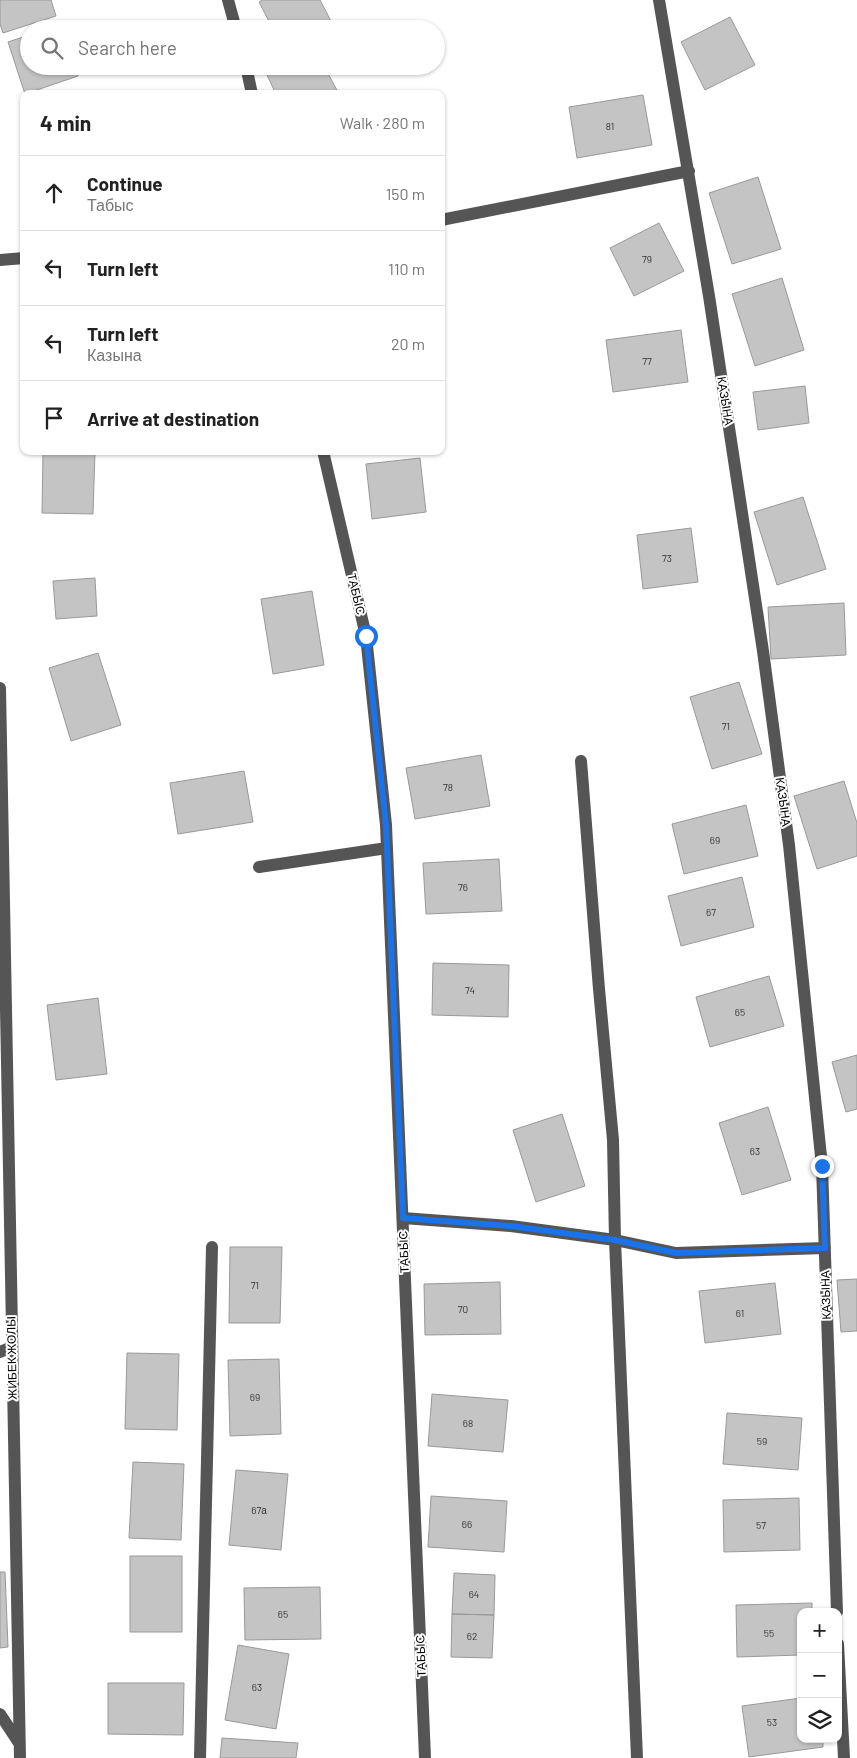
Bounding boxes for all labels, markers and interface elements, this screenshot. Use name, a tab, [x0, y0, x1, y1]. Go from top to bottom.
search box	[20, 20, 445, 75]
icon: search	[38, 34, 66, 62]
text: Search here	[78, 36, 177, 59]
text: 4 min	[40, 110, 91, 135]
text: Walk · 280 m	[340, 113, 425, 132]
house number: 81	[606, 120, 614, 132]
text: Continue	[87, 172, 163, 195]
icon: ahead	[40, 179, 68, 207]
text: 150 m	[386, 184, 425, 203]
text: Табыс	[87, 195, 134, 214]
house number: 79	[642, 253, 652, 265]
icon: left	[40, 254, 68, 282]
text: Turn left	[87, 257, 158, 280]
text: 110 m	[388, 259, 425, 278]
text: Turn left	[87, 322, 158, 345]
icon: left	[40, 329, 68, 357]
text: 20 m	[391, 334, 425, 353]
text: Казына	[87, 345, 142, 364]
house number: 77	[642, 355, 652, 367]
street label: КАЗЫНА	[715, 375, 737, 426]
icon: arrive	[40, 404, 68, 432]
text: Arrive at destination	[87, 407, 259, 430]
house number: 73	[662, 552, 672, 564]
street label: ТАБЫС	[345, 572, 369, 616]
route start	[355, 625, 378, 648]
house number: 71	[722, 720, 730, 732]
street label: КАЗЫНА	[774, 776, 794, 827]
house number: 78	[443, 781, 453, 793]
house number: 69	[710, 834, 720, 846]
house number: 76	[458, 881, 468, 893]
house number: 67	[706, 906, 716, 918]
house number: 74	[465, 984, 475, 996]
house number: 65	[735, 1006, 745, 1018]
house number: 63	[750, 1145, 760, 1157]
route end	[811, 1155, 834, 1178]
street label: ТАБЫС	[395, 1230, 411, 1273]
street label: КАЗЫНА	[817, 1270, 833, 1320]
house number: 71	[251, 1279, 259, 1291]
house number: 70	[458, 1303, 468, 1315]
house number: 61	[736, 1307, 744, 1319]
street label: ЖИБЕК ЖОЛЫ	[3, 1316, 19, 1400]
house number: 69	[250, 1391, 260, 1403]
house number: 68	[463, 1417, 473, 1429]
house number: 59	[757, 1435, 767, 1447]
house number: 67а	[251, 1504, 267, 1516]
house number: 66	[462, 1518, 472, 1530]
house number: 57	[756, 1519, 766, 1531]
house number: 64	[469, 1588, 479, 1600]
house number: 65	[278, 1608, 288, 1620]
map controls	[797, 1608, 842, 1743]
button: +	[797, 1608, 842, 1653]
house number: 55	[764, 1627, 774, 1639]
house number: 62	[467, 1630, 477, 1642]
street label: ТАБЫС	[412, 1634, 428, 1677]
button: −	[797, 1653, 842, 1698]
house number: 63	[252, 1681, 262, 1693]
button: layers	[797, 1698, 842, 1743]
house number: 53	[767, 1716, 777, 1728]

